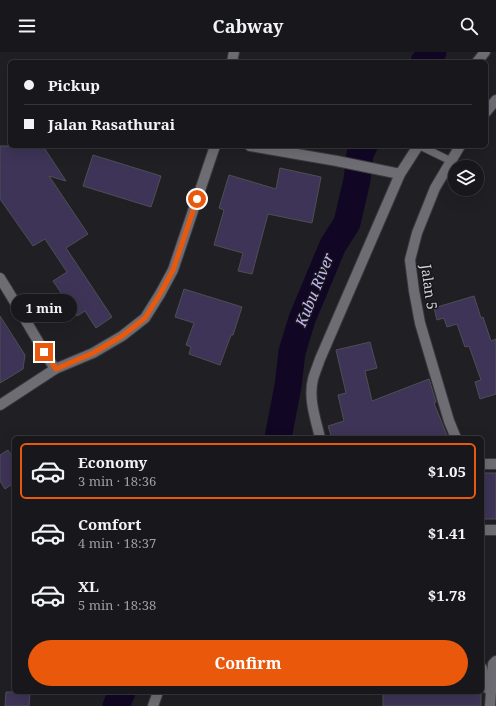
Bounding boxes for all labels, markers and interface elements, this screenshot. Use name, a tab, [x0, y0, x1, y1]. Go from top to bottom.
text: Cabway	[213, 14, 283, 38]
icon: menu	[16, 15, 38, 37]
icon: search	[458, 15, 480, 37]
text: Pickup	[48, 75, 100, 95]
text: Jalan Rasathurai	[48, 114, 175, 134]
map controls	[448, 160, 484, 196]
button: layers	[448, 160, 484, 196]
route start	[188, 190, 206, 208]
water label: Kubu River	[290, 249, 338, 330]
street label: Jalan 5	[417, 262, 442, 311]
callout: 1 min	[11, 294, 77, 322]
text: 1 min	[26, 299, 62, 317]
route end	[35, 343, 53, 361]
text: Economy	[78, 452, 147, 472]
icon: car	[30, 453, 66, 489]
text: $1.05	[428, 461, 466, 481]
text: 3 min · 18:36	[78, 472, 156, 490]
text: Comfort	[78, 514, 141, 534]
icon: car	[30, 515, 66, 551]
text: $1.41	[428, 523, 466, 543]
text: 4 min · 18:37	[78, 534, 156, 552]
text: XL	[78, 576, 99, 596]
icon: car	[30, 577, 66, 613]
text: $1.78	[428, 585, 466, 605]
text: 5 min · 18:38	[78, 596, 156, 614]
button: Confirm	[28, 640, 468, 686]

